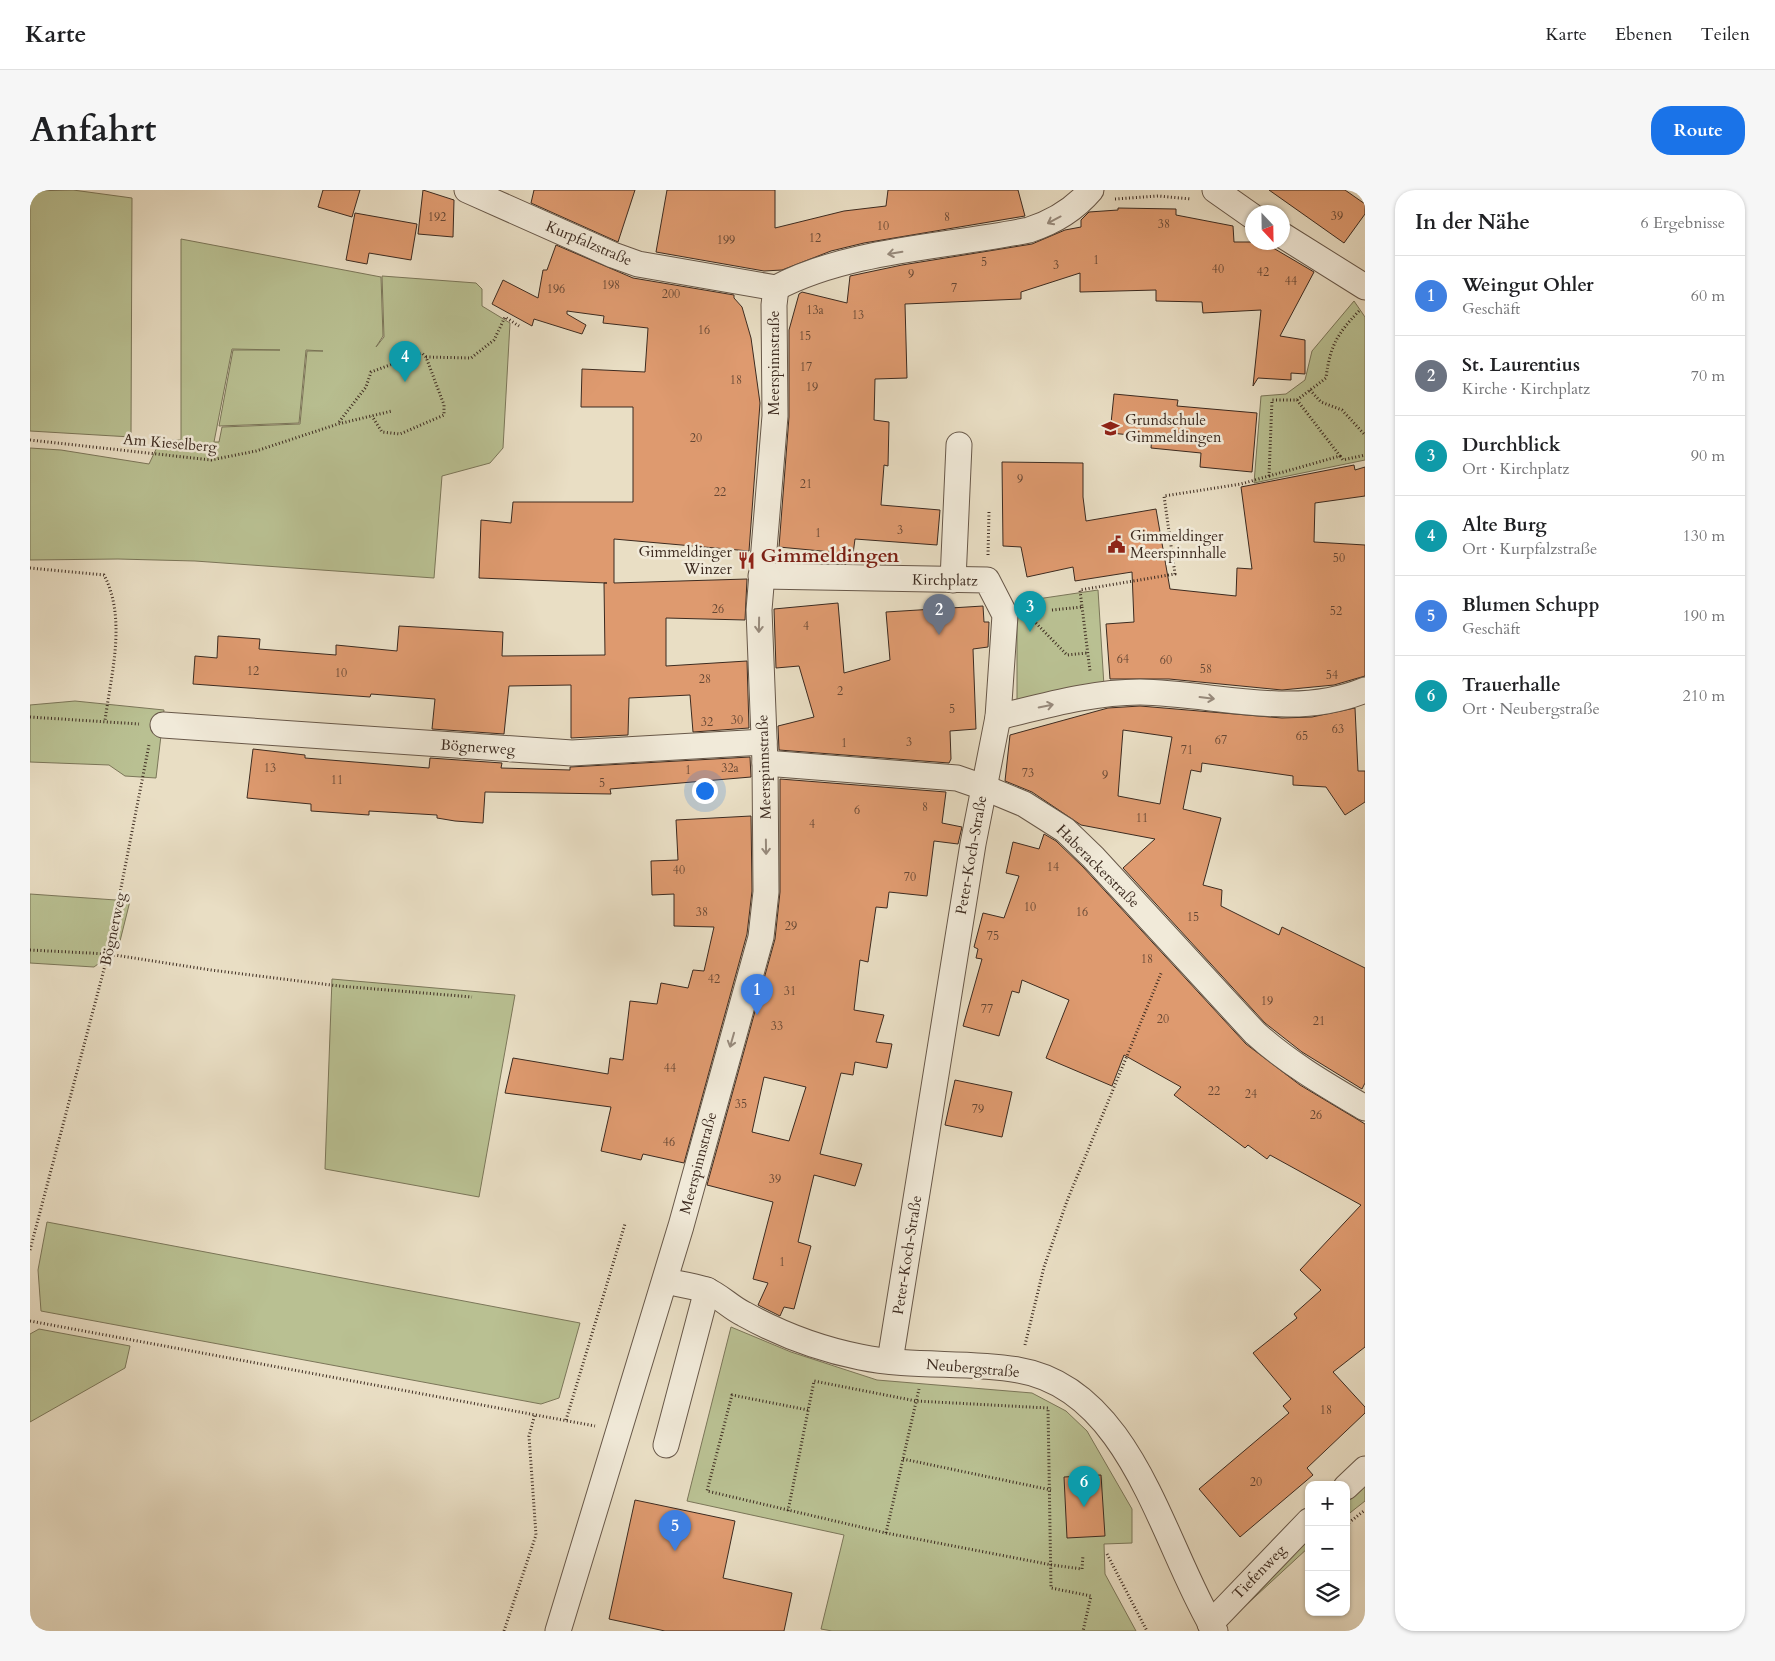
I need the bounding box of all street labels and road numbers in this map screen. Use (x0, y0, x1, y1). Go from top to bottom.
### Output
street label: Kurpfalzstraße (543, 216, 635, 270)
street label: Meerspinnstraße (764, 310, 784, 415)
street label: Am Kieselberg (122, 429, 218, 457)
street label: Kirchplatz (912, 569, 978, 591)
street label: Meerspinnstraße (752, 714, 776, 820)
street label: Bögnerweg (440, 734, 517, 760)
street label: Peter-Koch-Straße (951, 794, 991, 916)
street label: Haberackerstraße (1052, 820, 1144, 912)
street label: Bögnerweg (95, 890, 131, 968)
street label: Meerspinnstraße (675, 1110, 721, 1216)
street label: Peter-Koch-Straße (888, 1194, 926, 1316)
street label: Neubergstraße (925, 1354, 1021, 1382)
street label: Tiefenweg (1228, 1540, 1291, 1604)

